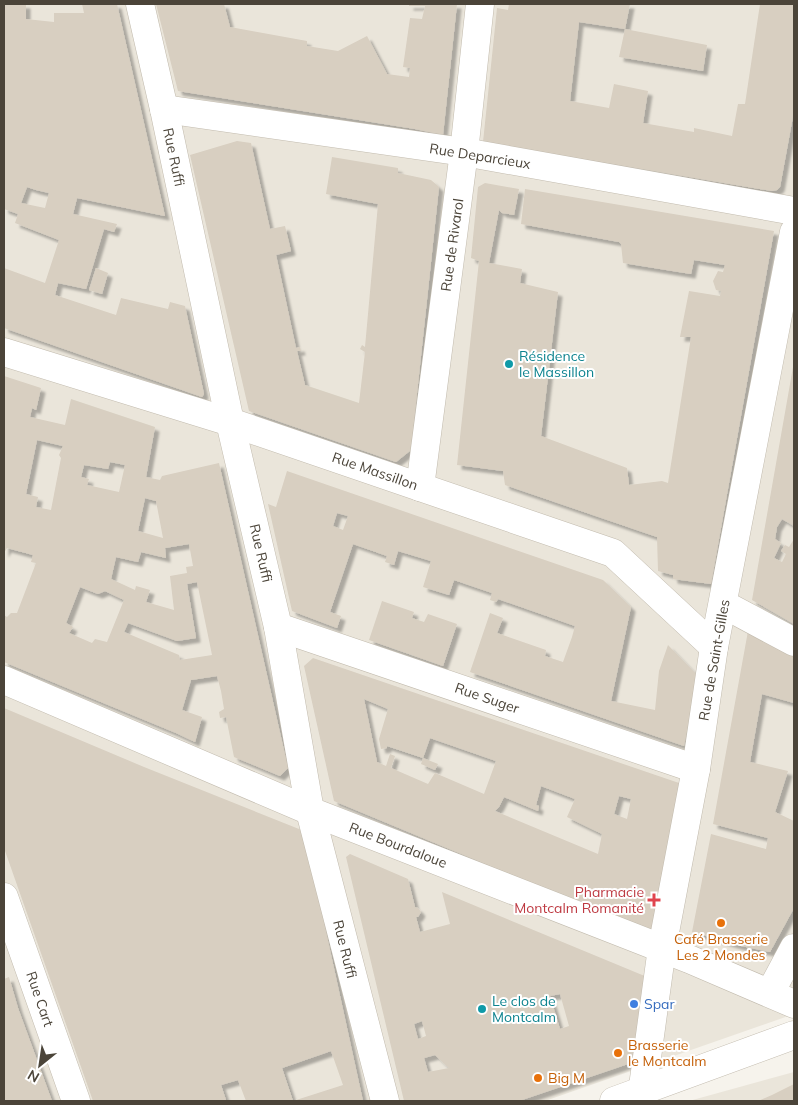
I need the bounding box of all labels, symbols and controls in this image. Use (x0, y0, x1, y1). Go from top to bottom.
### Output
street label: Rue Ruffi (159, 126, 189, 188)
street label: Rue Deparcieux (428, 139, 532, 173)
street label: Rue de Rivarol (437, 197, 467, 293)
place label: Résidence le Massillon (519, 347, 594, 381)
marker: Résidence le Massillon (503, 358, 515, 370)
street label: Rue Massillon (330, 448, 420, 494)
street label: Rue Ruffi (246, 522, 276, 584)
street label: Rue de Saint-Gilles (694, 598, 734, 722)
street label: Rue Suger (452, 679, 522, 718)
street label: Rue Bourdaloue (346, 818, 450, 872)
place label: Pharmacie Montcalm Romanité (514, 883, 644, 917)
marker: Pharmacie Montcalm Romanité (648, 894, 660, 906)
marker: Café Brasserie Les 2 Mondes (715, 917, 727, 929)
street label: Rue Ruffi (329, 918, 361, 980)
place label: Café Brasserie Les 2 Mondes (674, 930, 768, 964)
street label: Rue Cart (22, 969, 58, 1029)
place label: Le clos de Montcalm (492, 992, 556, 1026)
place label: Spar (644, 995, 676, 1013)
marker: Spar (628, 998, 640, 1010)
marker: Le clos de Montcalm (476, 1003, 488, 1015)
place label: Brasserie le Montcalm (628, 1036, 707, 1070)
north arrow (15, 1040, 65, 1090)
marker: Brasserie le Montcalm (612, 1047, 624, 1059)
text: N (24, 1066, 43, 1087)
place label: Big M (548, 1069, 585, 1087)
marker: Big M (532, 1072, 544, 1084)

